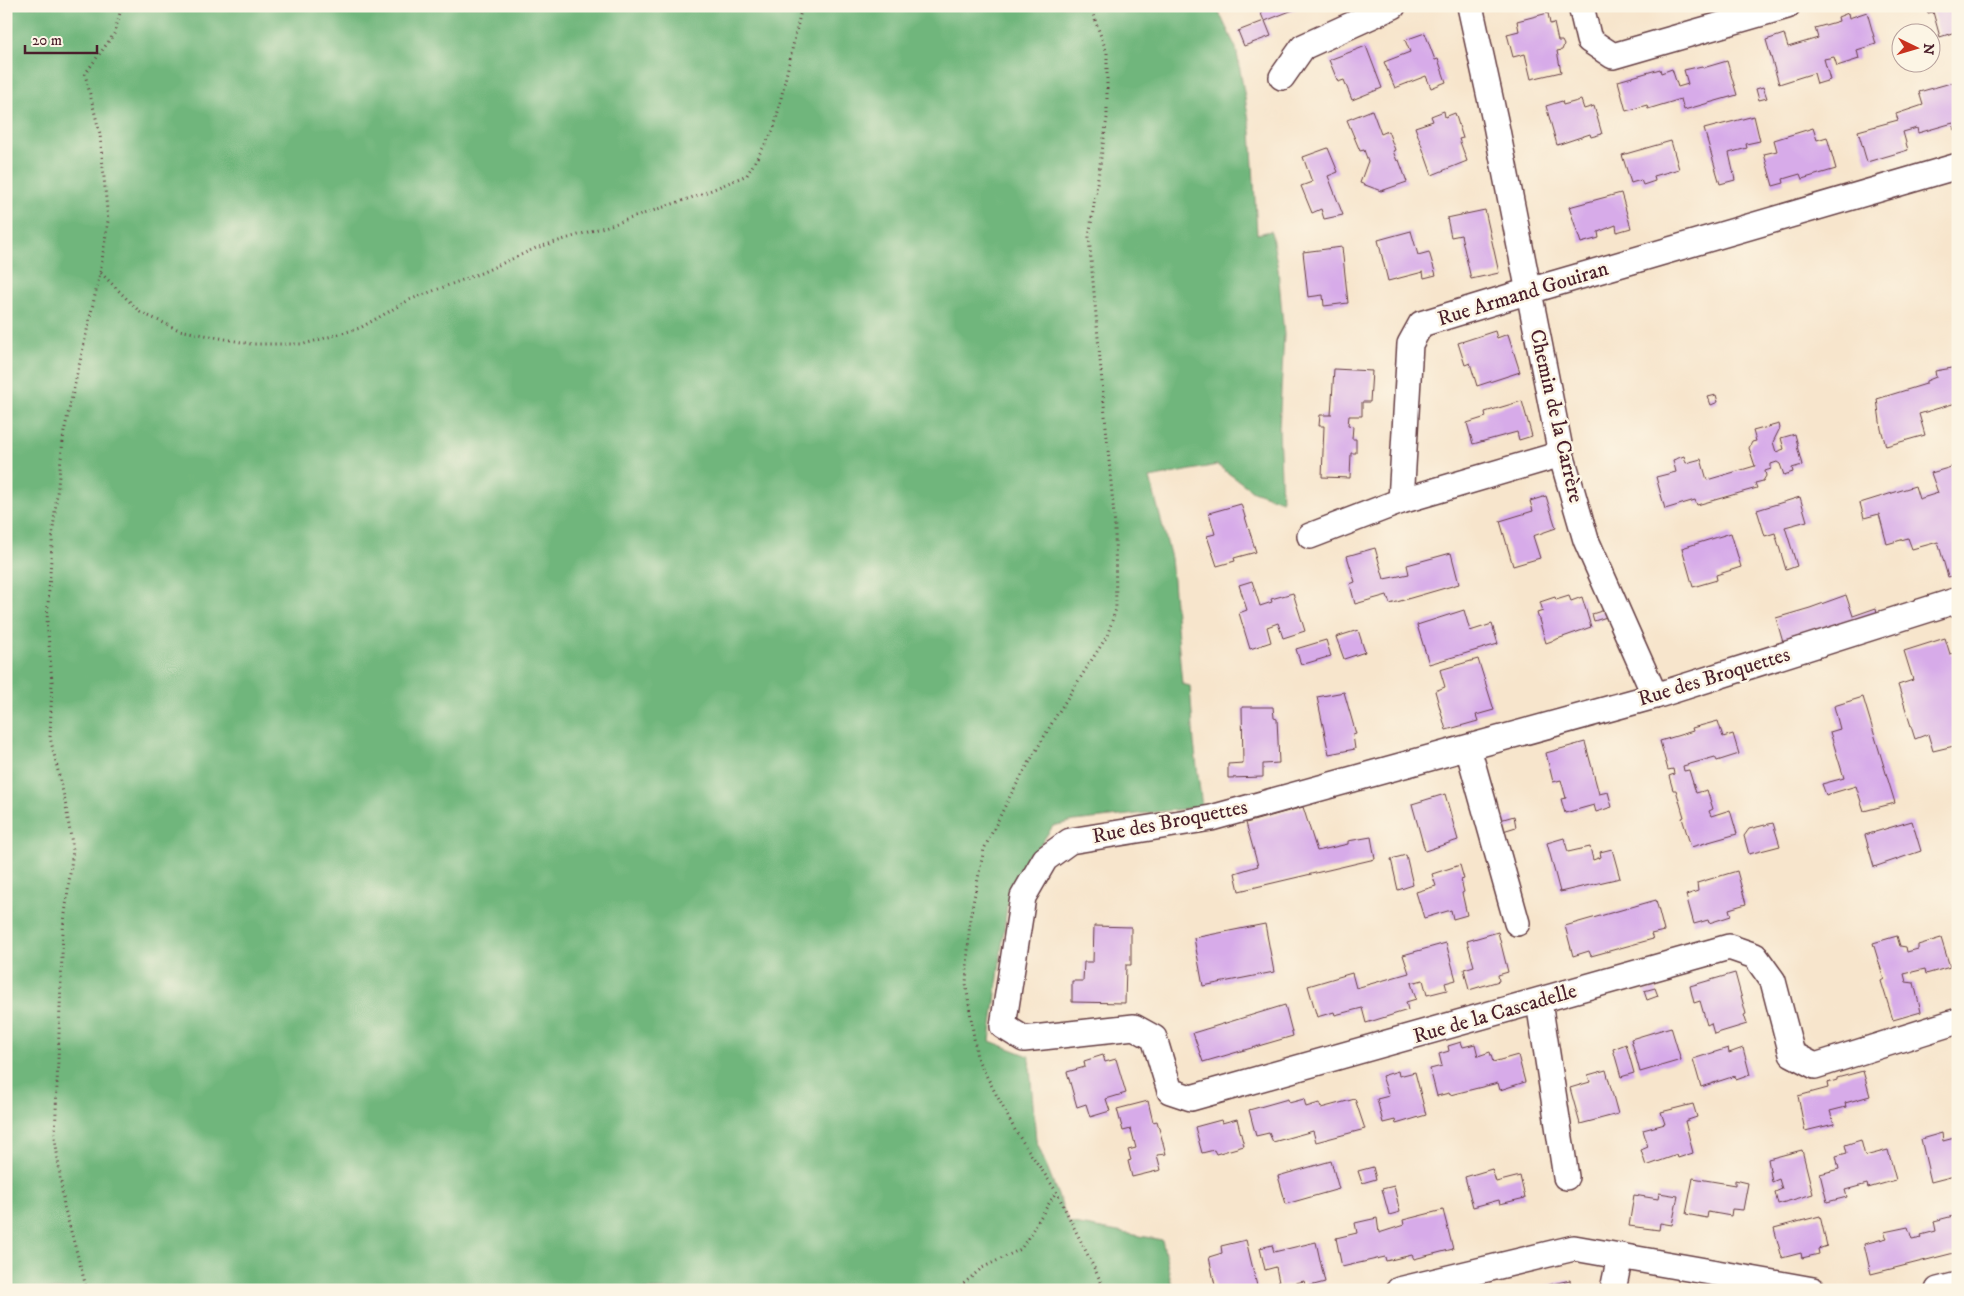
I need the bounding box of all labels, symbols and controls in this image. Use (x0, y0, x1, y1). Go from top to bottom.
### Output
scale bar (25, 22, 98, 54)
north arrow (1892, 22, 1942, 72)
text: 20 m (32, 31, 62, 50)
text: N (1918, 43, 1937, 56)
street label: Rue Armand Gouiran (1434, 256, 1612, 332)
street label: Chemin de la Carrère (1523, 327, 1589, 506)
street label: Rue des Broquettes (1635, 642, 1793, 712)
street label: Rue des Broquettes (1090, 794, 1250, 850)
street label: Rue de la Cascadelle (1410, 978, 1580, 1050)

